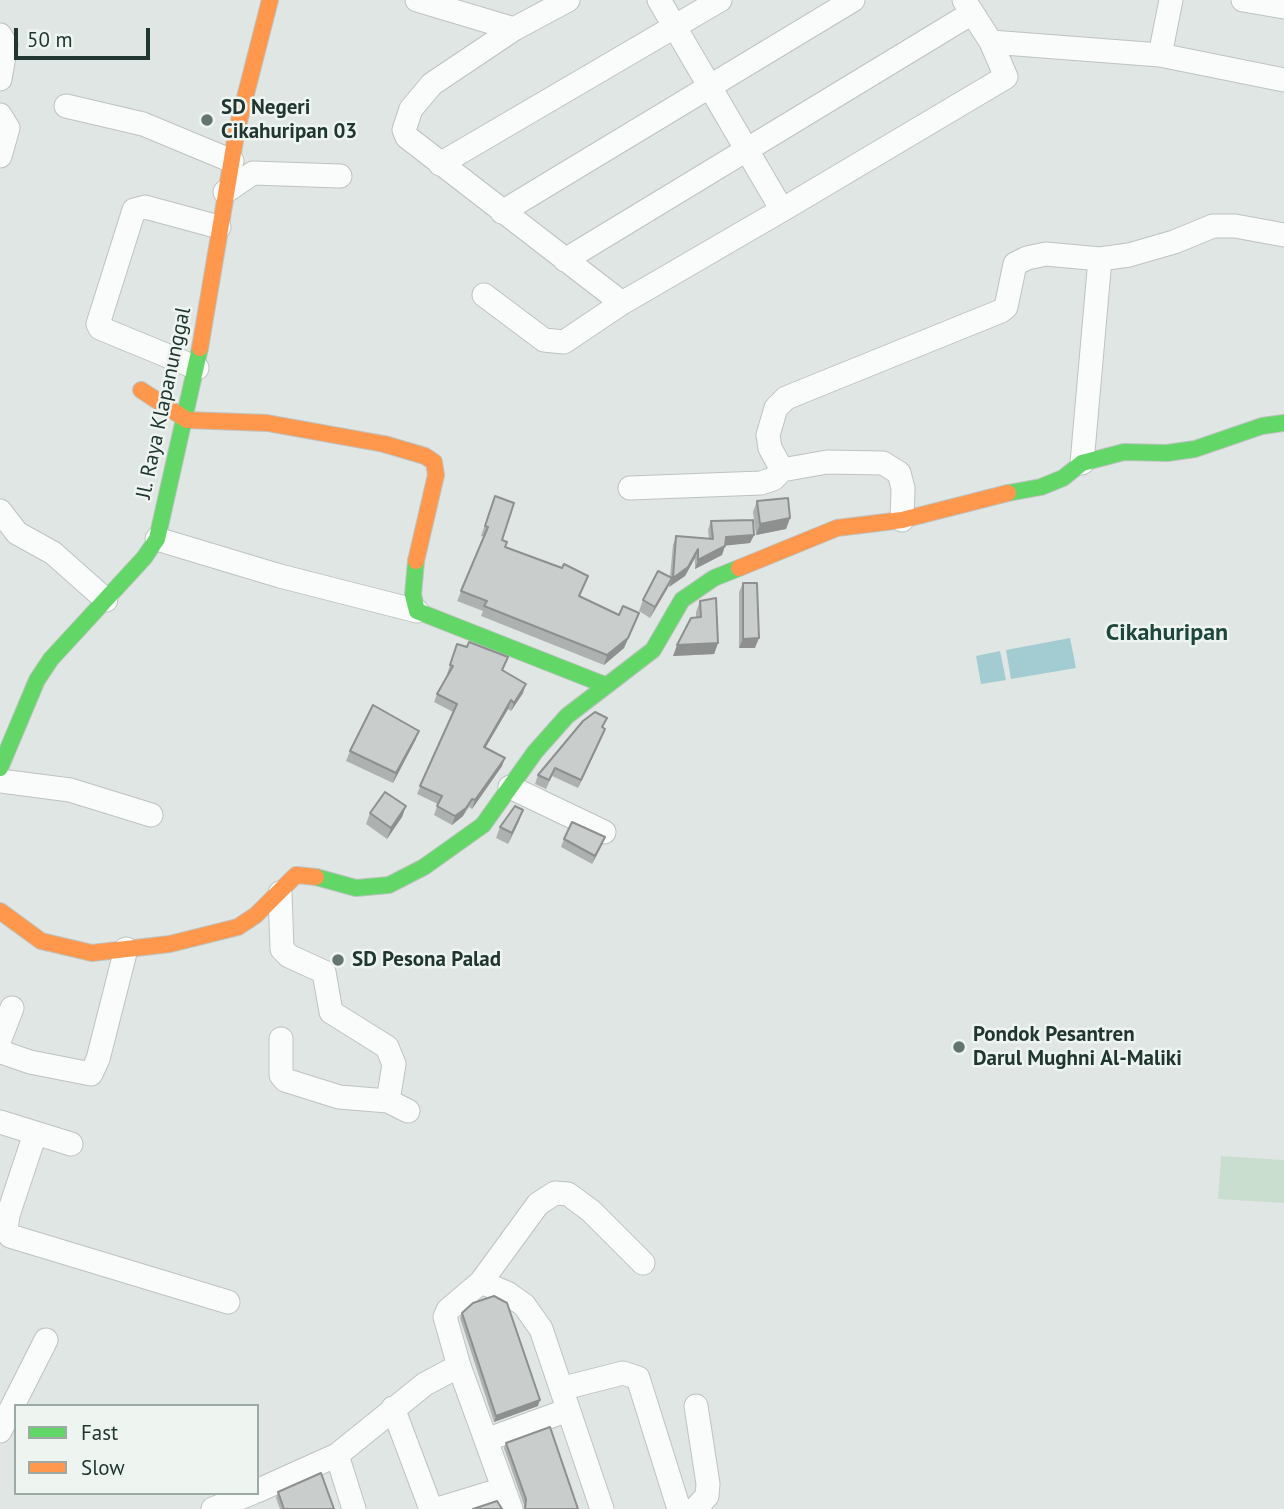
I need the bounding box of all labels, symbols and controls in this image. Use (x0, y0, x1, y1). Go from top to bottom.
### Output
scale bar (18, 14, 154, 58)
text: 50 m (27, 26, 73, 53)
place label: SD Negeri Cikahuripan 03 (221, 95, 357, 145)
marker: SD Negeri Cikahuripan 03 (199, 112, 215, 128)
street label: Jl. Raya Klapanunggal (131, 305, 197, 501)
district label: Cikahuripan (1106, 619, 1228, 647)
place label: SD Pesona Palad (352, 947, 501, 973)
marker: SD Pesona Palad (330, 952, 346, 968)
place label: Pondok Pesantren Darul Mughni Al-Maliki (973, 1022, 1182, 1072)
marker: Pondok Pesantren Darul Mughni Al-Maliki (951, 1039, 967, 1055)
legend (14, 1404, 259, 1495)
text: Fast (81, 1419, 118, 1446)
text: Slow (81, 1454, 125, 1481)

